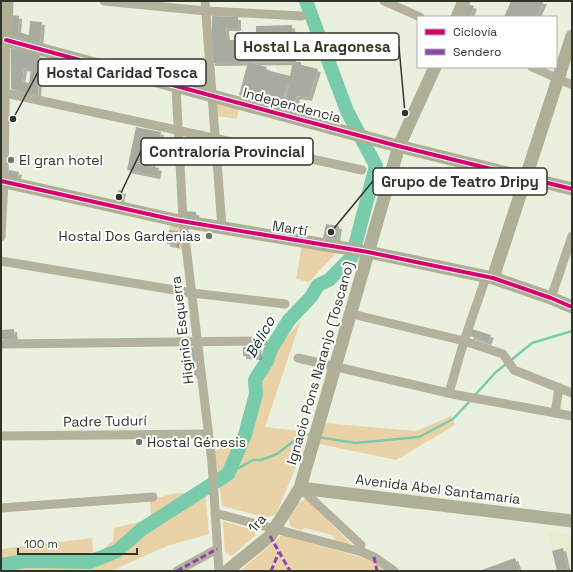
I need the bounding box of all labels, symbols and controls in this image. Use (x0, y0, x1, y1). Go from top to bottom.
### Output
legend (417, 16, 557, 68)
text: Ciclovía (453, 24, 497, 40)
callout: Hostal La Aragonesa (235, 33, 399, 60)
text: Hostal La Aragonesa (243, 37, 391, 56)
text: Sendero (453, 44, 501, 60)
callout: Hostal Caridad Tosca (38, 59, 206, 86)
text: Hostal Caridad Tosca (46, 63, 198, 82)
street label: Independencia (241, 83, 343, 127)
callout: Contraloría Provincial (141, 138, 313, 165)
text: Contraloría Provincial (149, 142, 305, 161)
place label: El gran hotel (19, 151, 103, 169)
marker: El gran hotel (6, 155, 16, 165)
callout: Grupo de Teatro Dripy (373, 168, 547, 195)
text: Grupo de Teatro Dripy (381, 172, 539, 191)
street label: Martí (271, 216, 309, 240)
place label: Hostal Dos Gardenias (59, 227, 201, 245)
marker: Hostal Dos Gardenias (204, 231, 214, 241)
street label: Ignacio Pons Naranjo (Toscano) (282, 259, 358, 467)
street label: Higinio Esquerra (166, 275, 198, 385)
water label: Bélico (241, 312, 279, 361)
street label: Padre Tudurí (63, 411, 148, 431)
place label: Hostal Génesis (147, 433, 246, 451)
marker: Hostal Génesis (134, 437, 144, 447)
street label: Avenida Abel Santamaría (354, 470, 522, 508)
street label: 1ra (244, 510, 270, 536)
scale bar (18, 530, 137, 556)
text: 100 m (24, 536, 58, 552)

